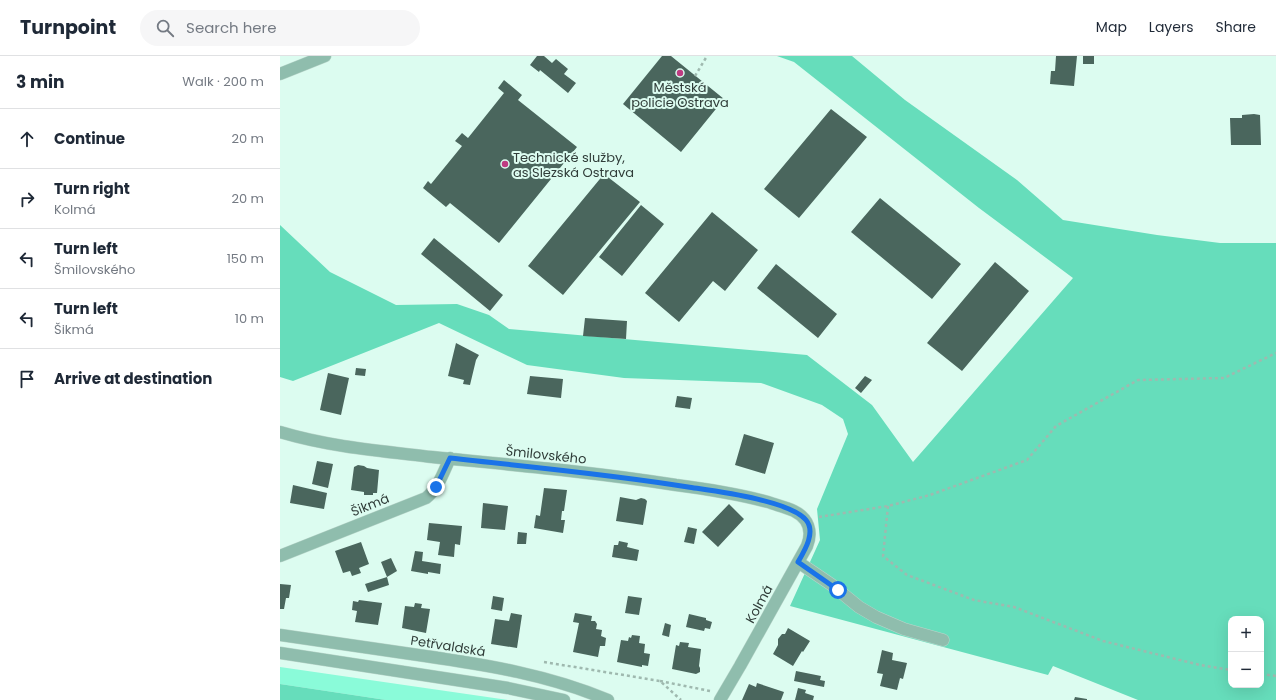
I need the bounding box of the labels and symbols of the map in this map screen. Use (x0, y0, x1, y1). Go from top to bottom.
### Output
marker: Městská policie Ostrava (675, 68, 685, 78)
place label: Městská policie Ostrava (631, 78, 729, 112)
place label: Technické služby, as Slezská Ostrava (513, 148, 634, 182)
marker: Technické služby, as Slezská Ostrava (500, 159, 510, 169)
street label: Šmilovského (505, 441, 587, 469)
route end (427, 478, 445, 496)
street label: Šikmá (348, 489, 392, 521)
street label: Kolmá (741, 581, 777, 627)
route start (829, 581, 847, 599)
street label: Petřvaldská (409, 631, 487, 661)

